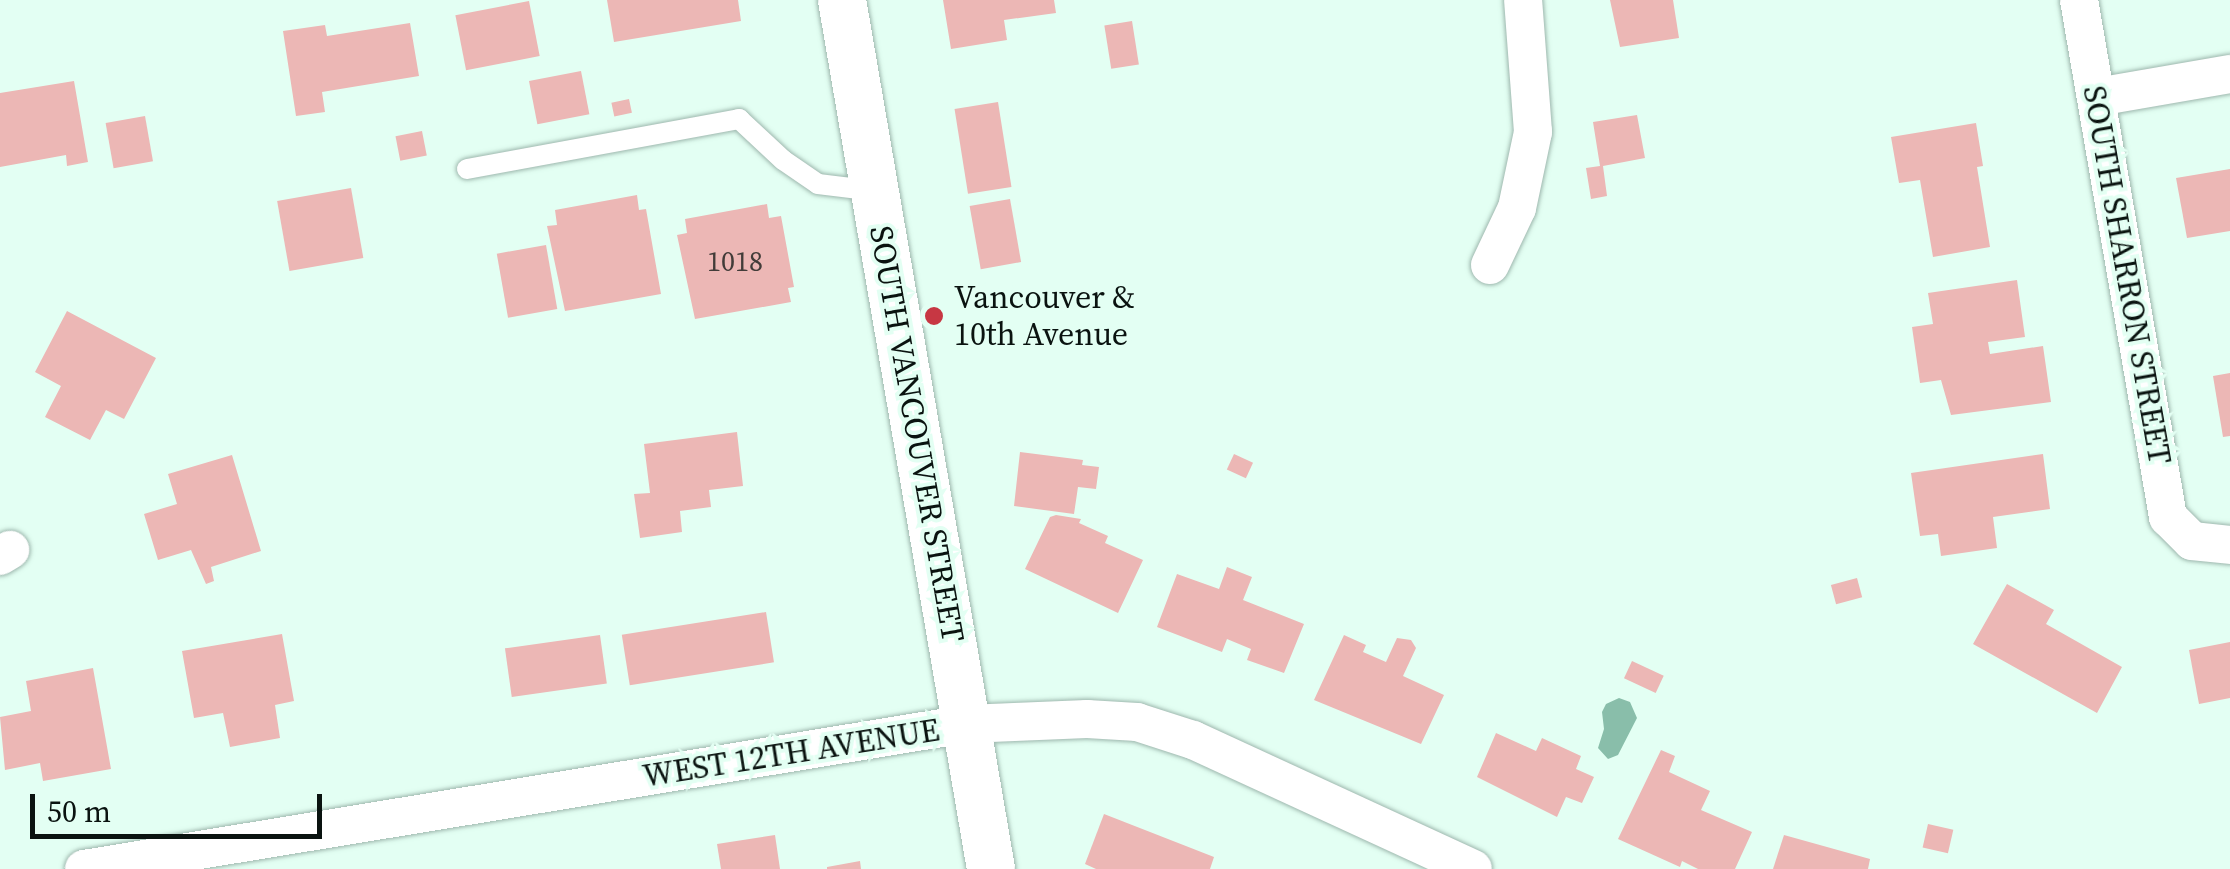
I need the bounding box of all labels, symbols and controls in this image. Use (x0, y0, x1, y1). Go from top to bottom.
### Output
street label: SOUTH SHARRON STREET (2075, 83, 2179, 467)
street label: SOUTH VANCOUVER STREET (861, 222, 973, 646)
house number: 1018 (707, 244, 763, 278)
place label: Vancouver & 10th Avenue (954, 279, 1135, 354)
marker: Vancouver & 10th Avenue (923, 305, 945, 327)
street label: WEST 12TH AVENUE (640, 711, 942, 795)
scale bar (35, 774, 328, 836)
text: 50 m (47, 791, 111, 832)

